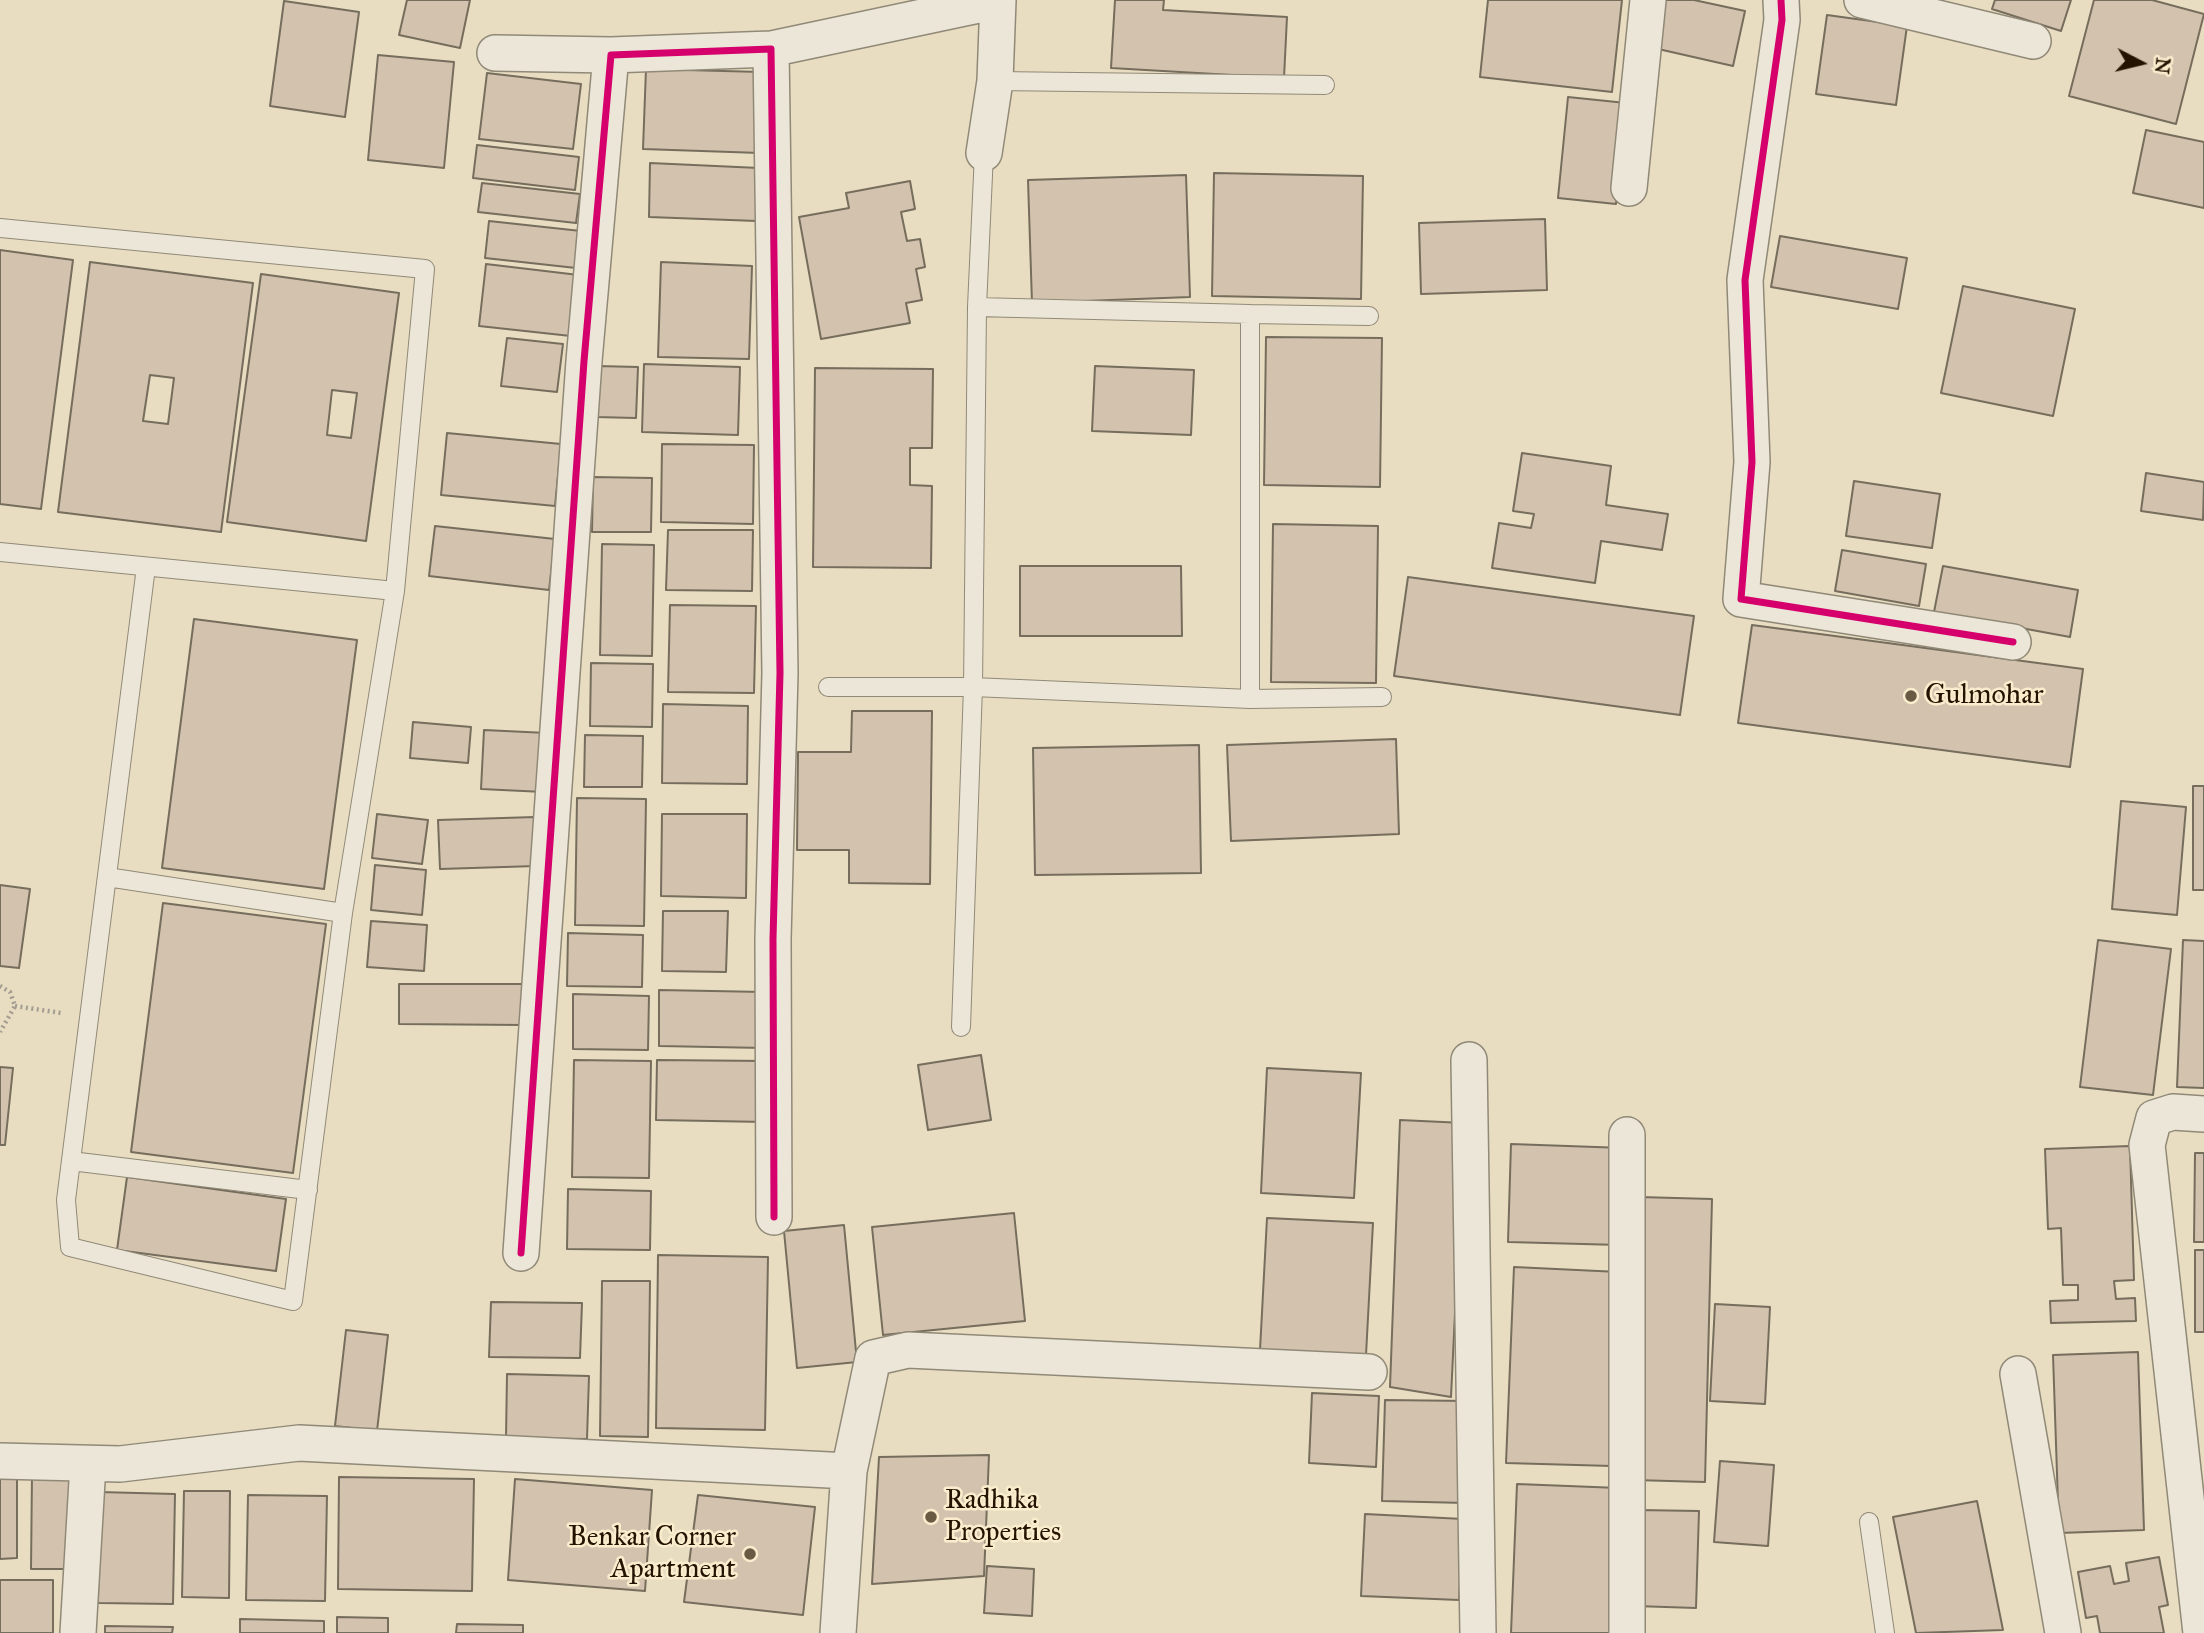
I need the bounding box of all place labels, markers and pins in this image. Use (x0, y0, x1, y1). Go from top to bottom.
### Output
place label: Gulmohar (1925, 679, 2043, 713)
marker: Gulmohar (1903, 688, 1919, 704)
place label: Radhika Properties (945, 1484, 1061, 1550)
marker: Radhika Properties (923, 1509, 939, 1525)
place label: Benkar Corner Apartment (568, 1521, 736, 1587)
marker: Benkar Corner Apartment (742, 1546, 758, 1562)

